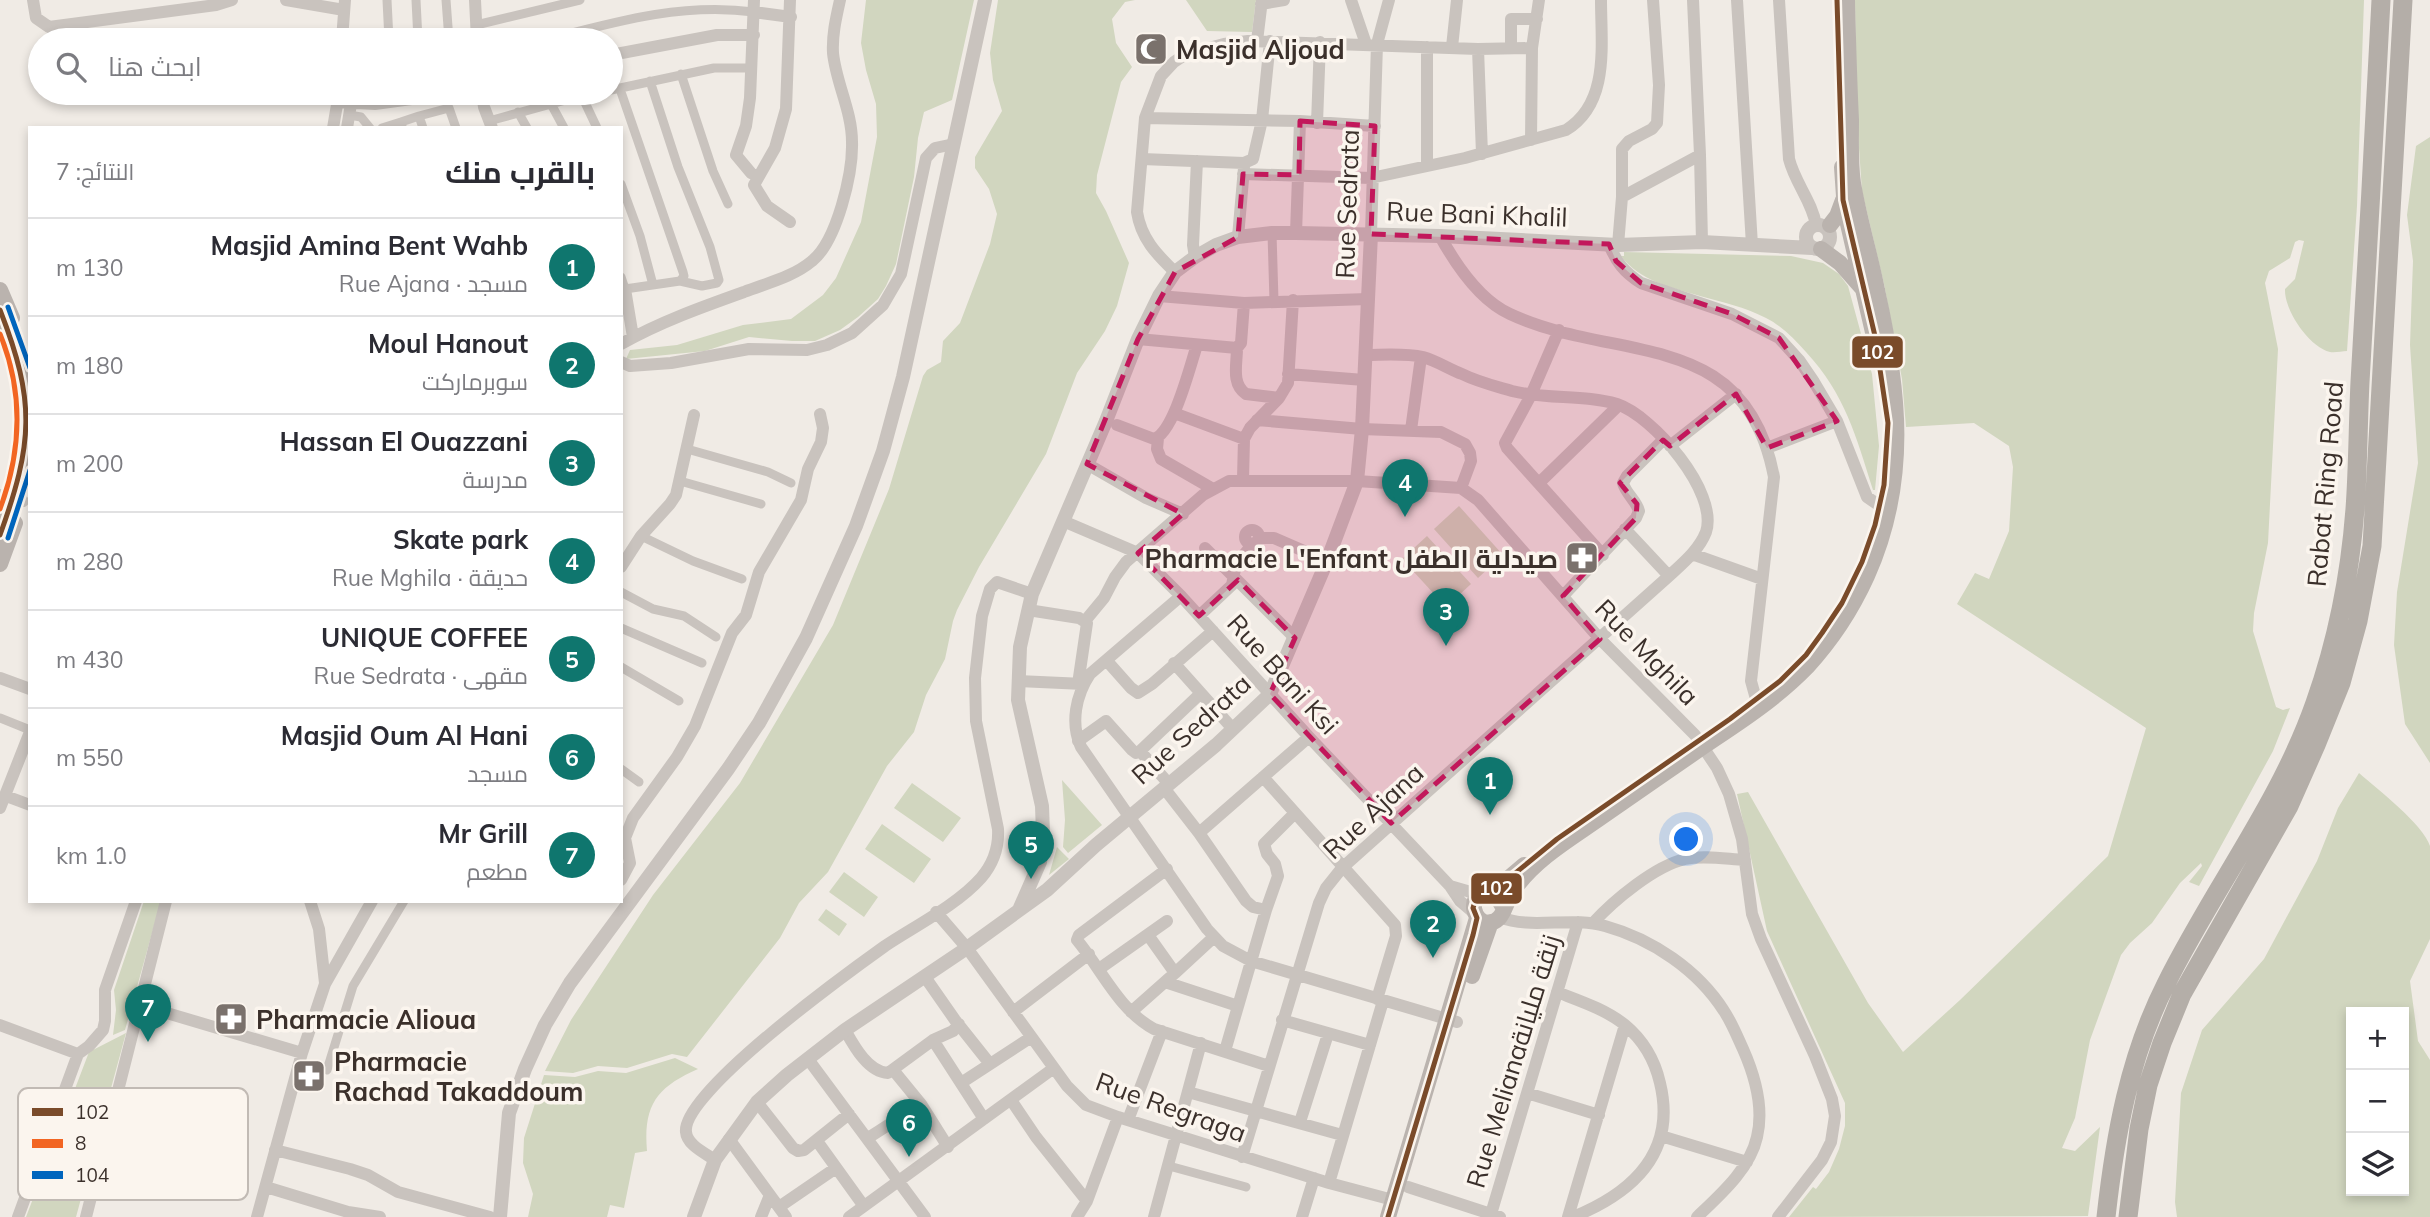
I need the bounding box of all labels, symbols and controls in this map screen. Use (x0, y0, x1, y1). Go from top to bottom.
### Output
search box (28, 28, 623, 105)
mosque icon: Masjid Aljoud (1132, 30, 1170, 68)
place label: Masjid Aljoud (1176, 33, 1345, 66)
icon: search (52, 48, 90, 86)
text: ابحث هنا (108, 50, 202, 83)
street label: Rue Sedrata (1328, 129, 1366, 279)
text: بالقرب منك (445, 153, 595, 191)
text: النتائج: 7 (56, 157, 134, 186)
street label: Rue Bani Khalil (1386, 194, 1568, 234)
text: Masjid Amina Bent Wahb (210, 229, 528, 262)
text: 130 m (56, 253, 124, 282)
text: 1 (565, 253, 579, 282)
text: مسجد · Rue Ajana (339, 269, 528, 298)
text: Moul Hanout (368, 327, 528, 360)
line badge: 102 (1851, 335, 1904, 369)
text: 102 (1860, 340, 1894, 364)
text: 180 m (56, 351, 124, 380)
text: 2 (565, 351, 579, 380)
text: سوبرماركت (422, 367, 528, 396)
street label: Rabat Ring Road (2300, 380, 2350, 588)
text: Hassan El Ouazzani (280, 425, 528, 458)
text: 200 m (56, 449, 124, 478)
text: 3 (565, 449, 579, 478)
pin: 4 (1382, 459, 1428, 517)
text: مدرسة (463, 465, 528, 494)
text: Skate park (393, 523, 528, 556)
pharmacy icon: Pharmacie L'Enfant صيدلية الطفل (1563, 539, 1601, 577)
place label: Pharmacie L'Enfant صيدلية الطفل (1145, 542, 1558, 575)
text: 280 m (56, 547, 124, 576)
text: 4 (565, 547, 579, 576)
text: حديقة · Rue Mghila (332, 563, 528, 592)
pin: 3 (1423, 588, 1469, 646)
street label: Rue Mghila (1588, 592, 1706, 712)
street label: Rue Bani Ksi (1220, 607, 1346, 741)
text: UNIQUE COFFEE (321, 621, 528, 654)
text: 430 m (56, 645, 124, 674)
text: 5 (565, 645, 579, 674)
text: مقهى · Rue Sedrata (313, 661, 528, 690)
street label: Rue Sedrata (1124, 667, 1258, 791)
text: Masjid Oum Al Hani (281, 719, 528, 752)
text: 550 m (56, 743, 124, 772)
text: 6 (565, 743, 579, 772)
street label: Rue Ajana (1316, 756, 1430, 866)
pin: 1 (1467, 757, 1513, 815)
text: مسجد (467, 759, 528, 788)
text: Mr Grill (438, 817, 528, 850)
pin: 5 (1008, 821, 1054, 879)
your location (1669, 822, 1703, 856)
text: 1.0 km (56, 841, 127, 870)
text: 7 (565, 841, 579, 870)
text: مطعم (466, 857, 528, 886)
line badge: 102 (1470, 872, 1523, 905)
text: 102 (1479, 876, 1513, 900)
pin: 2 (1410, 900, 1456, 958)
street label: Rue Melianaزنقة مليانة (1459, 930, 1567, 1192)
pin: 7 (125, 984, 171, 1042)
pharmacy icon: Pharmacie Alioua (212, 1000, 250, 1038)
place label: Pharmacie Alioua (256, 1003, 476, 1036)
map controls (2346, 1007, 2409, 1196)
button: + (2346, 1007, 2409, 1070)
place label: Pharmacie Rachad Takaddoum (334, 1045, 583, 1108)
pharmacy icon: Pharmacie Rachad Takaddoum (290, 1057, 328, 1095)
street label: Rue Regraga (1091, 1065, 1251, 1149)
button: − (2346, 1070, 2409, 1133)
legend (18, 1088, 248, 1200)
pin: 6 (886, 1099, 932, 1157)
text: 102 (75, 1100, 109, 1124)
text: 8 (75, 1131, 86, 1155)
button: layers (2346, 1133, 2409, 1196)
text: 104 (75, 1163, 109, 1187)

